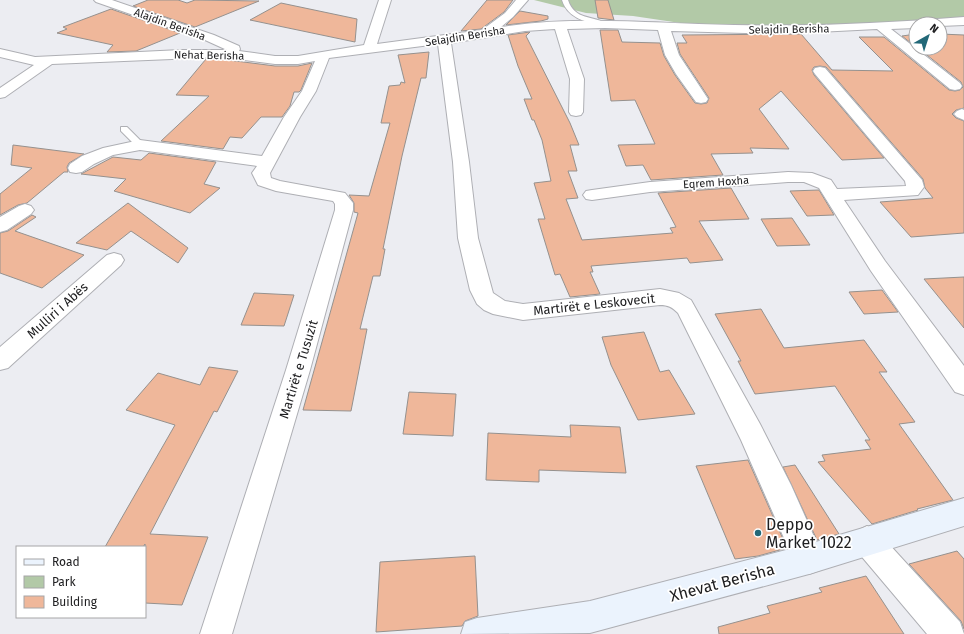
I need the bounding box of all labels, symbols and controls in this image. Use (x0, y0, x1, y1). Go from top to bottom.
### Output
street label: Alajdin Berisha (132, 6, 207, 43)
north arrow (908, 16, 948, 56)
text: N (927, 21, 941, 36)
street label: Selajdin Berisha (749, 22, 829, 37)
street label: Selajdin Berisha (424, 24, 506, 49)
street label: Nehat Berisha (174, 48, 244, 63)
street label: Eqrem Hoxha (683, 174, 749, 191)
street label: Mulliri i Abës (24, 279, 91, 342)
street label: Martirët e Leskovecit (532, 291, 656, 318)
street label: Martirët e Tusuzit (276, 318, 321, 420)
place label: Deppo Market 1022 (766, 515, 852, 552)
marker: Deppo Market 1022 (753, 528, 763, 538)
legend (16, 546, 146, 618)
text: Road (52, 555, 80, 569)
street label: Xhevat Berisha (668, 559, 777, 606)
text: Park (52, 575, 76, 589)
text: Building (52, 595, 98, 609)

